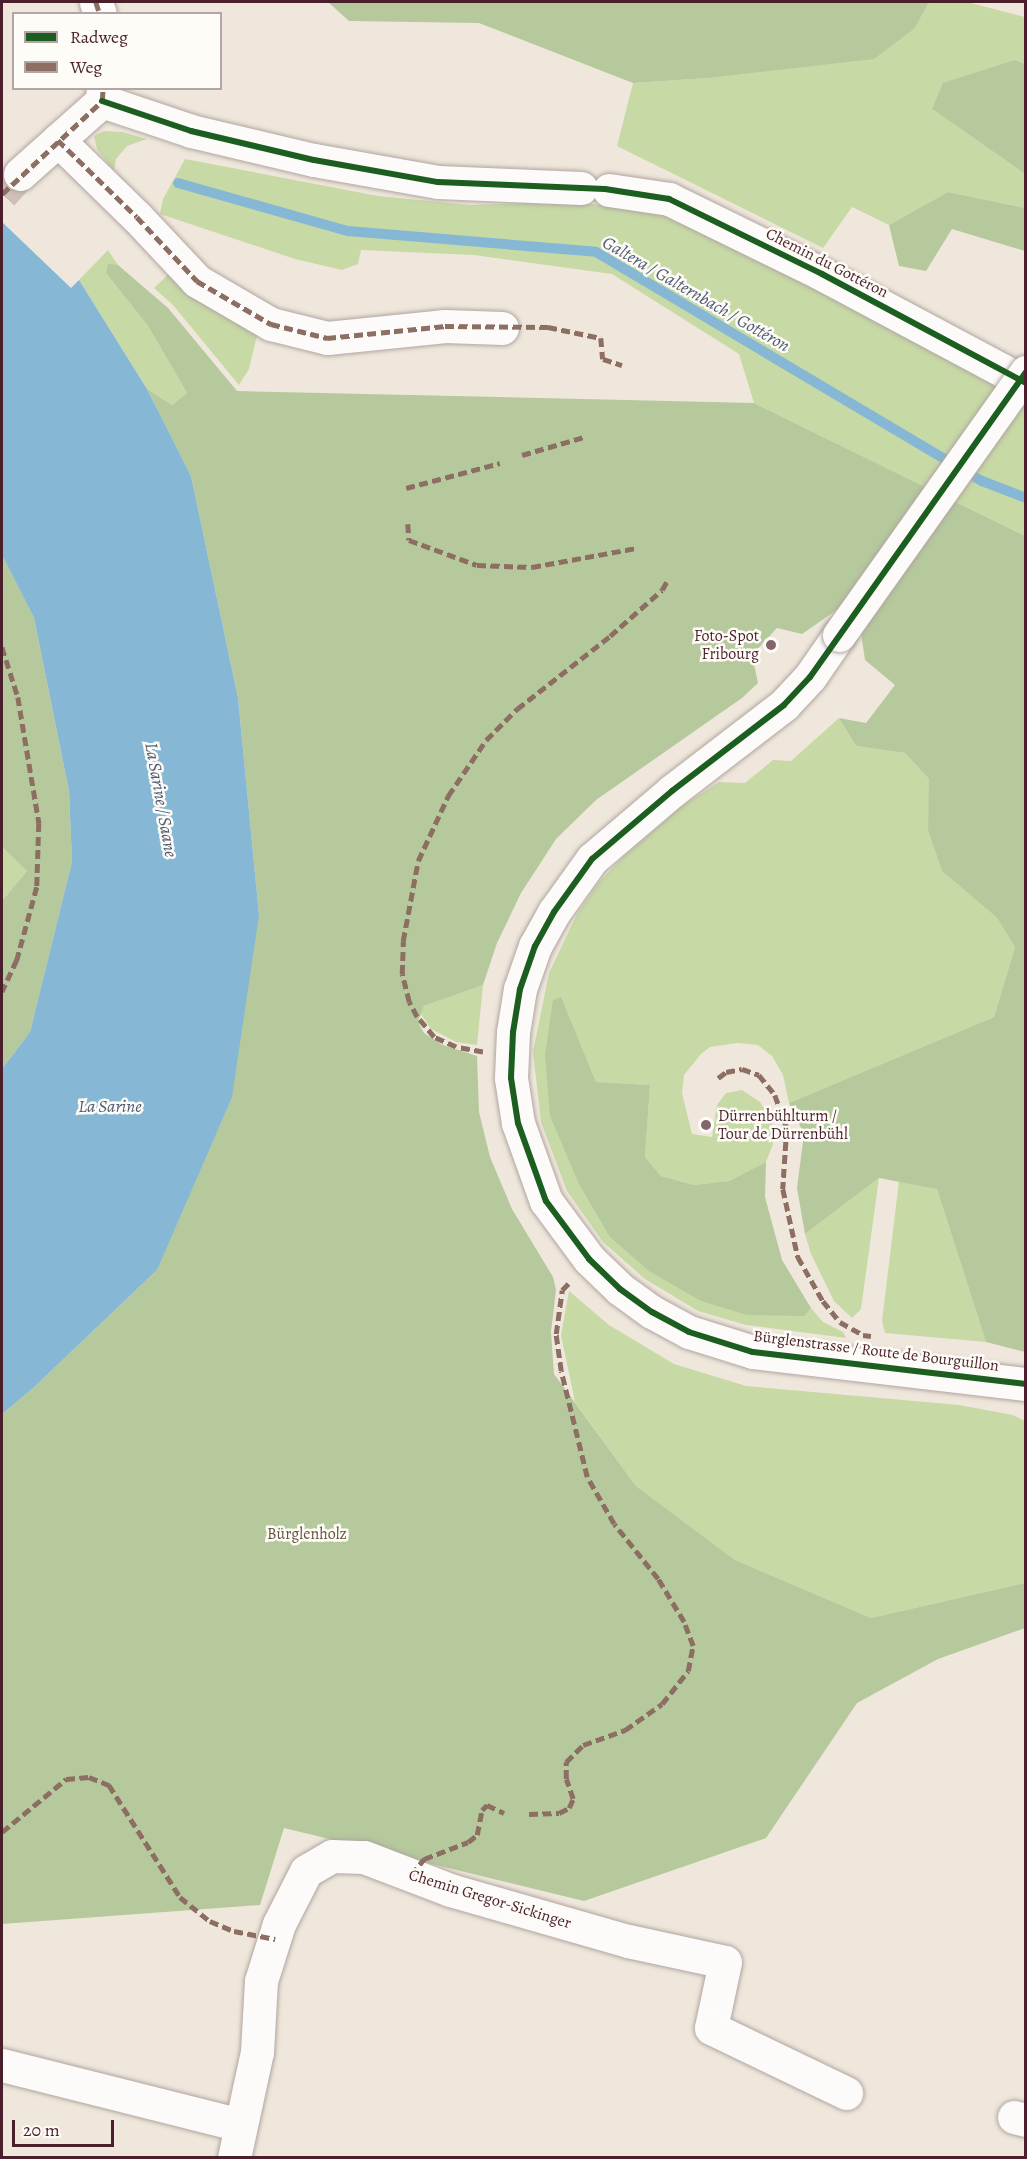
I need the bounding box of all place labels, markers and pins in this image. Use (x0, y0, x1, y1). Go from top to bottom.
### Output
place label: Foto-Spot Fribourg (694, 626, 759, 664)
marker: Foto-Spot Fribourg (764, 638, 778, 652)
place label: Dürrenbühlturm / Tour de Dürrenbühl (718, 1106, 848, 1144)
marker: Dürrenbühlturm / Tour de Dürrenbühl (699, 1118, 713, 1132)

